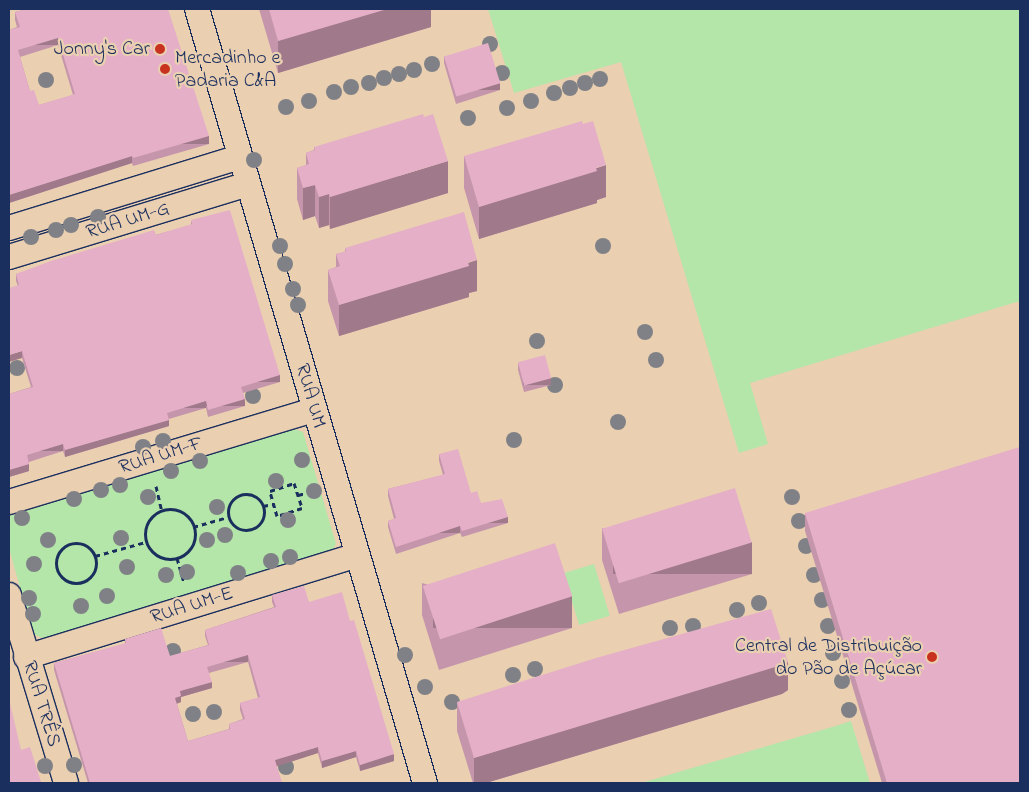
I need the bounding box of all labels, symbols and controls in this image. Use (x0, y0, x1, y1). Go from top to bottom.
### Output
place label: Jonny's Car (54, 37, 150, 61)
marker: Jonny's Car (154, 43, 166, 55)
place label: Mercadinho e Padaria C&A (175, 46, 281, 93)
marker: Mercadinho e Padaria C&A (159, 63, 171, 75)
street label: RUA UM-G (83, 197, 173, 245)
street label: RUA UM (289, 361, 331, 431)
street label: RUA UM-F (116, 432, 206, 480)
street label: RUA UM-E (148, 582, 236, 630)
place label: Central de Distribuição do Pão de Açúcar (735, 634, 922, 681)
marker: Central de Distribuição do Pão de Açúcar (926, 651, 938, 663)
street label: RUA TRÊS (17, 658, 65, 750)

